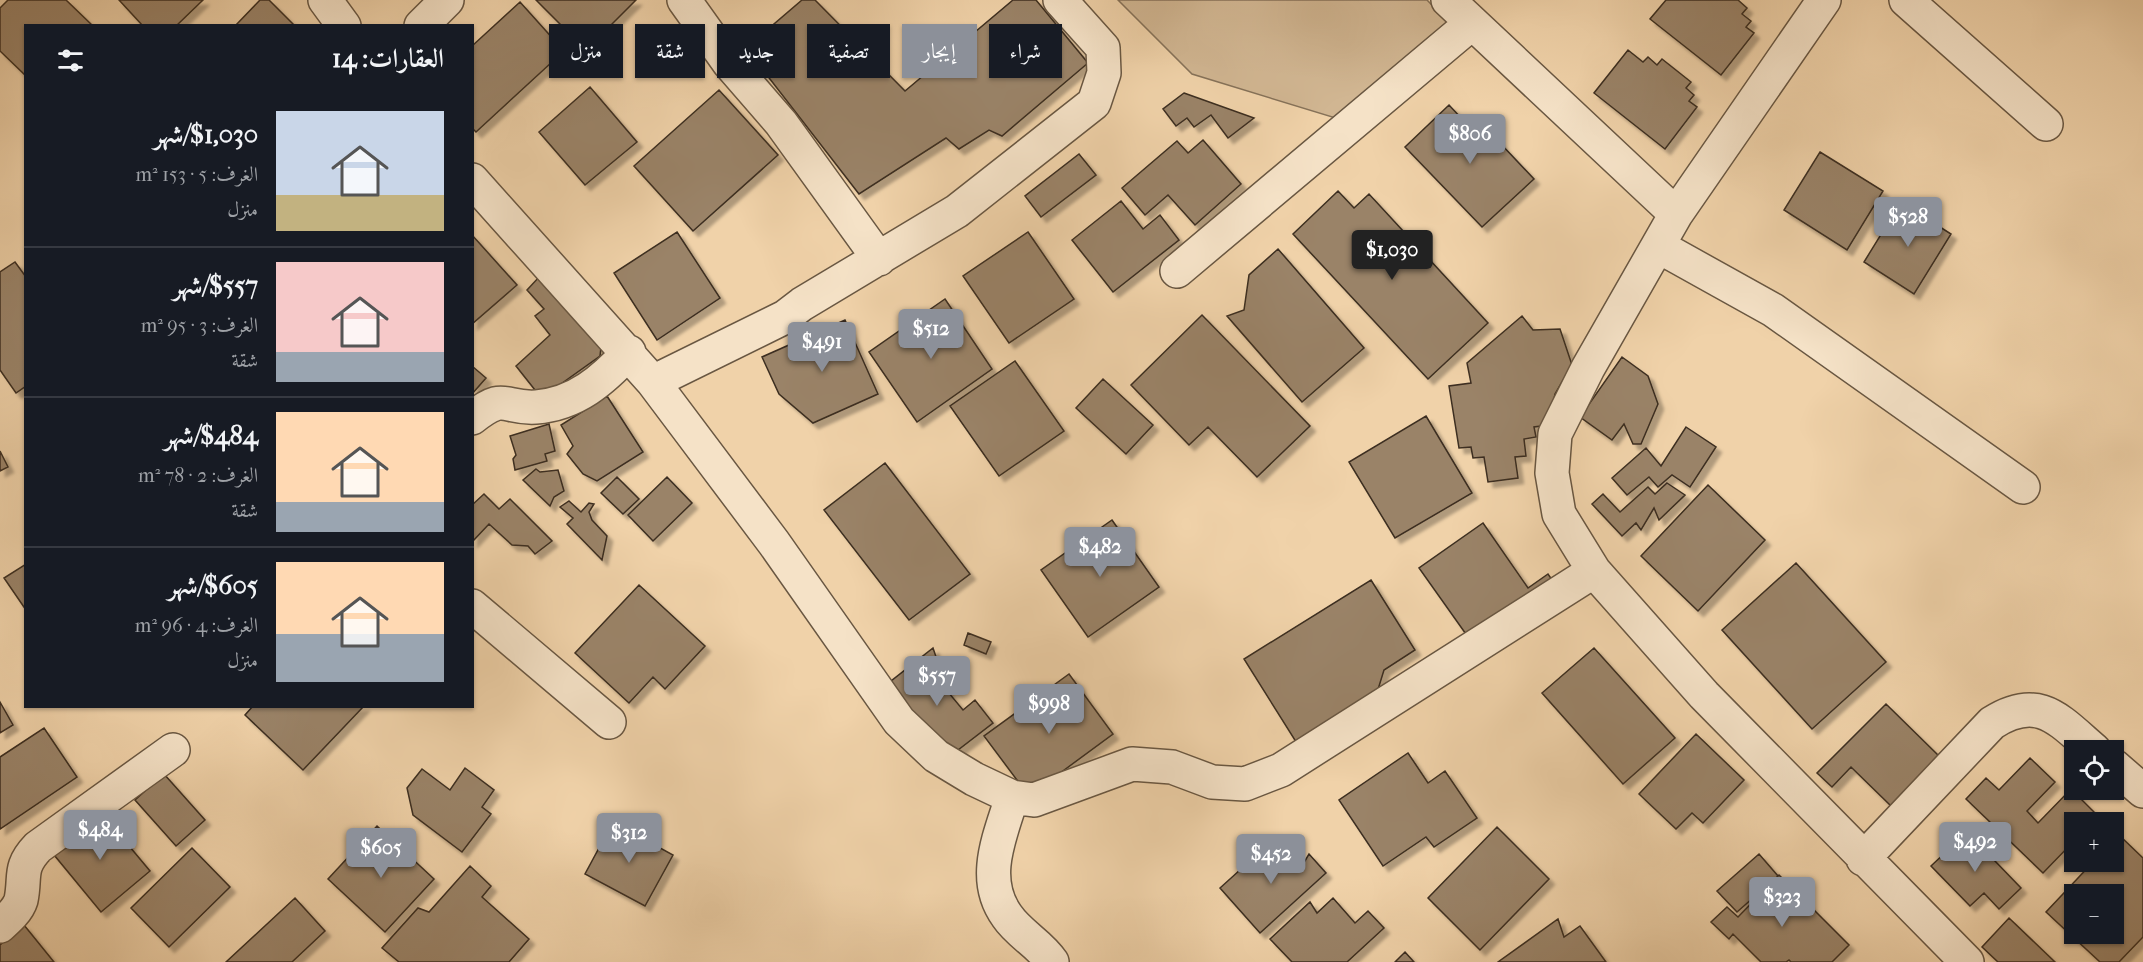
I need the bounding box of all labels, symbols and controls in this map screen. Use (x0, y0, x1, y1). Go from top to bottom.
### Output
chip: منزل (549, 24, 623, 78)
chip: شقة (635, 24, 705, 78)
chip: جديد (717, 24, 795, 78)
chip: تصفية (807, 24, 890, 78)
chip: إيجار (902, 24, 977, 78)
chip: شراء (989, 24, 1062, 78)
text: العقارات: 14 (332, 43, 444, 74)
icon: filters (54, 44, 87, 77)
pin: $806 (1434, 114, 1506, 165)
text: $1,030/شهر (154, 119, 258, 150)
text: $806 (1449, 122, 1491, 145)
icon: home (324, 135, 396, 207)
text: الغرف: 5 · 153 m² (135, 163, 258, 186)
pin: $528 (1872, 197, 1944, 248)
text: منزل (227, 198, 258, 221)
text: $528 (1888, 205, 1928, 228)
pin: $1,030 (1343, 230, 1441, 281)
text: $1,030 (1366, 238, 1418, 261)
text: $557/شهر (173, 270, 258, 301)
icon: home (324, 286, 396, 358)
pin: $512 (895, 309, 967, 360)
text: الغرف: 3 · 95 m² (141, 314, 258, 337)
text: $512 (912, 317, 950, 340)
pin: $491 (786, 322, 858, 373)
text: $491 (802, 330, 842, 353)
text: شقة (232, 349, 258, 372)
text: $484/شهر (164, 420, 258, 451)
icon: home (324, 436, 396, 508)
text: الغرف: 2 · 78 m² (138, 464, 258, 487)
text: شقة (232, 499, 258, 522)
pin: $482 (1064, 527, 1136, 578)
text: $482 (1078, 535, 1122, 558)
text: $605/شهر (168, 570, 258, 601)
icon: home (324, 586, 396, 658)
text: الغرف: 4 · 96 m² (135, 614, 258, 637)
text: منزل (227, 649, 258, 672)
pin: $557 (901, 656, 973, 707)
text: $557 (918, 664, 956, 687)
pin: $998 (1013, 684, 1085, 735)
text: $998 (1028, 692, 1070, 715)
map controls (2064, 740, 2124, 944)
button: locate (2064, 740, 2124, 800)
pin: $484 (64, 810, 136, 861)
button: + (2064, 812, 2124, 872)
pin: $312 (593, 813, 665, 864)
text: $484 (78, 818, 122, 841)
text: $312 (611, 821, 647, 844)
pin: $492 (1939, 822, 2011, 873)
pin: $605 (345, 828, 417, 879)
text: $492 (1953, 830, 1997, 853)
pin: $452 (1235, 834, 1307, 885)
text: $605 (360, 836, 402, 859)
text: $452 (1250, 842, 1292, 865)
pin: $323 (1746, 877, 1818, 928)
button: − (2064, 884, 2124, 944)
text: $323 (1763, 885, 1801, 908)

